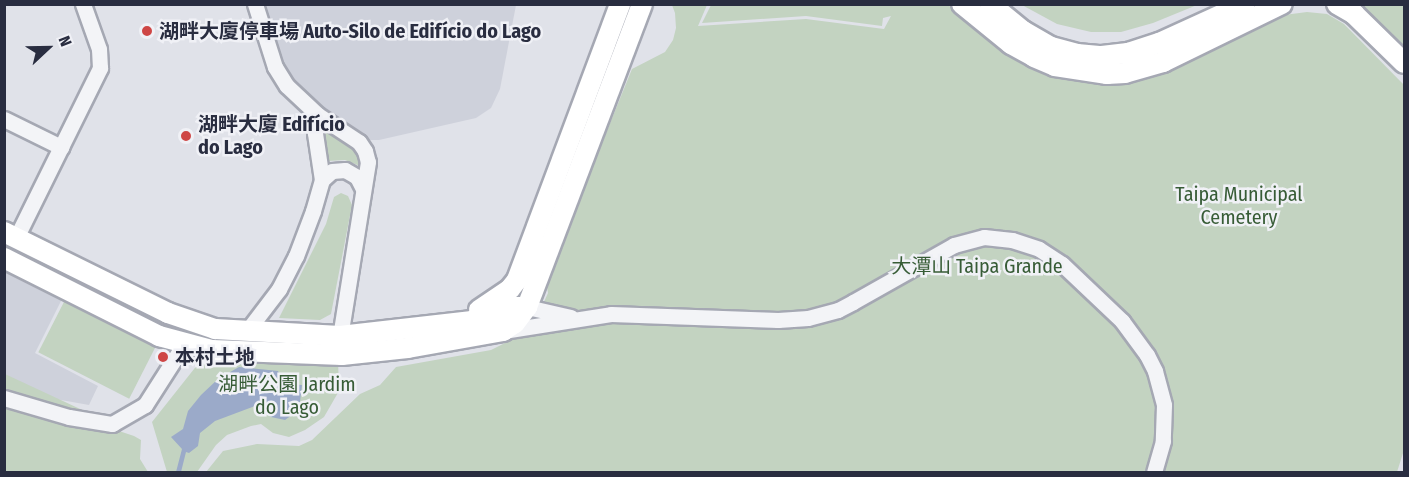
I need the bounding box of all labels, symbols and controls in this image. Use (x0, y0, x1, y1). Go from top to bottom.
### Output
north arrow (18, 18, 78, 78)
place label: 湖畔大廈停車場 Auto-Silo de Edifício do Lago (159, 19, 541, 43)
marker: 湖畔大廈停車場 Auto-Silo de Edifício do Lago (140, 24, 154, 38)
text: N (55, 33, 76, 49)
place label: 湖畔大廈 Edifício do Lago (198, 112, 345, 159)
marker: 湖畔大廈 Edifício do Lago (179, 129, 193, 143)
park label: Taipa Municipal Cemetery (1175, 182, 1303, 229)
park label: 大潭山 Taipa Grande (891, 254, 1063, 278)
place label: 本村土地 (175, 345, 255, 369)
marker: 本村土地 (156, 350, 170, 364)
park label: 湖畔公園 Jardim do Lago (218, 373, 356, 420)

